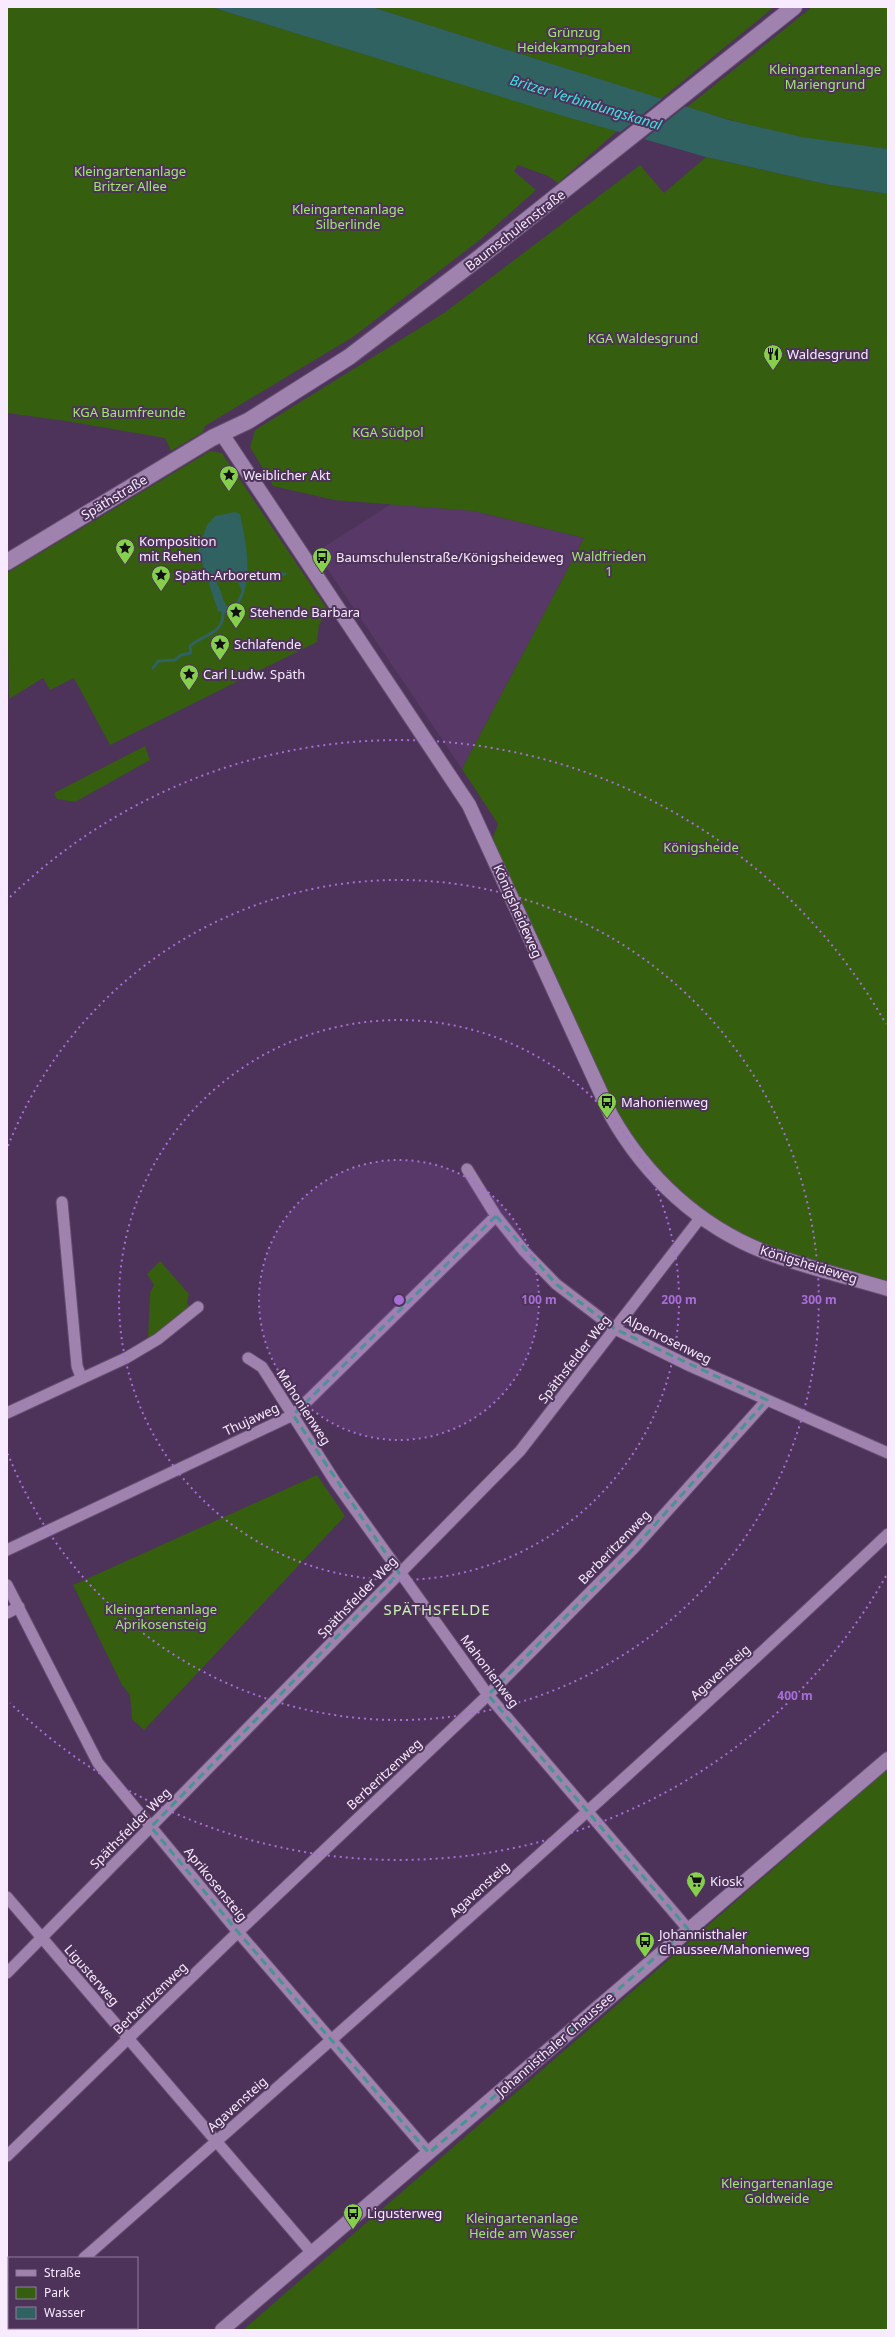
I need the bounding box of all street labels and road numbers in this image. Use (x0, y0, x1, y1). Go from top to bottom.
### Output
street label: Baumschulenstraße (461, 185, 569, 275)
street label: Späthstraße (78, 470, 150, 524)
street label: Königsheideweg (489, 861, 547, 961)
street label: Königsheideweg (758, 1241, 860, 1287)
street label: Alpenrosenweg (621, 1310, 715, 1368)
street label: Späthsfelder Weg (534, 1311, 614, 1407)
street label: Mahonienweg (273, 1365, 335, 1449)
street label: Thujaweg (220, 1398, 282, 1440)
street label: Berberitzenweg (574, 1506, 654, 1588)
street label: Späthsfelder Weg (313, 1552, 401, 1642)
street label: Mahonienweg (457, 1631, 523, 1711)
street label: Agavensteig (686, 1640, 754, 1704)
street label: Berberitzenweg (342, 1734, 426, 1814)
street label: Späthsfelder Weg (86, 1784, 174, 1872)
street label: Aprikosensteig (180, 1843, 252, 1925)
street label: Agavensteig (445, 1857, 513, 1921)
street label: Ligusterweg (60, 1941, 124, 2009)
street label: Berberitzenweg (109, 1958, 191, 2038)
street label: Johannisthaler Chaussee (491, 1988, 618, 2101)
street label: Agavensteig (203, 2072, 271, 2136)

